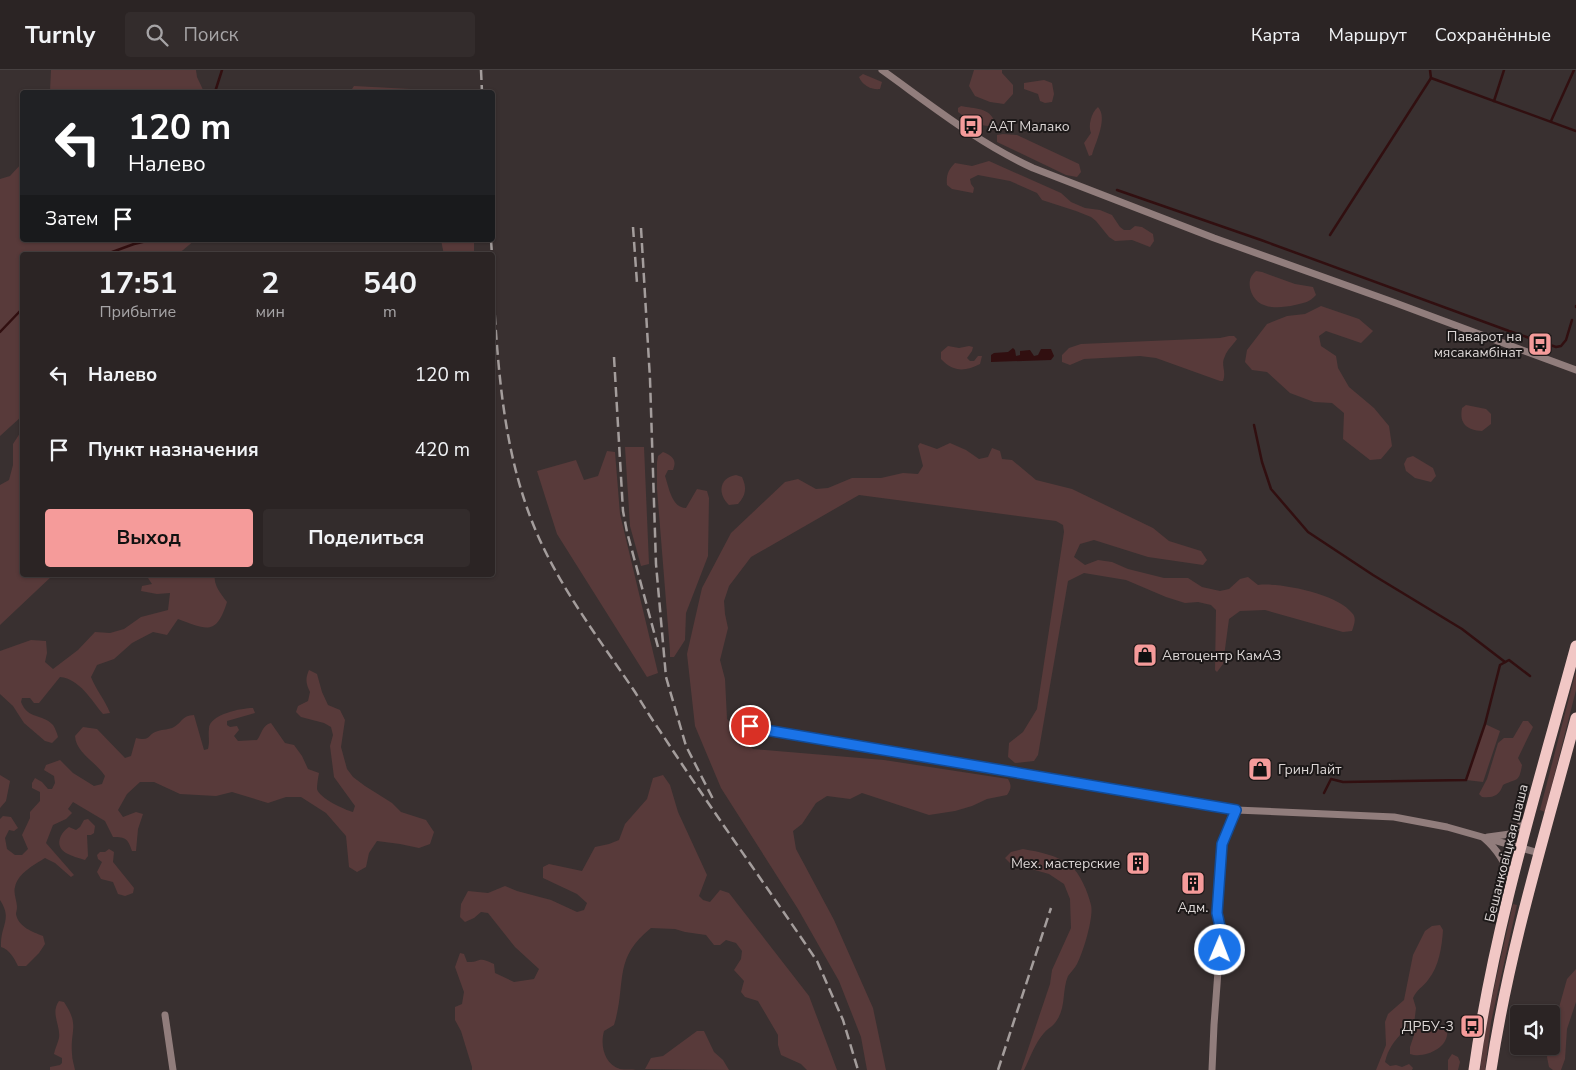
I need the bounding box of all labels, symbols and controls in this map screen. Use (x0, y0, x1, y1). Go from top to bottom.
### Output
search box (125, 12, 475, 57)
text: Turnly (25, 19, 95, 51)
icon: search (143, 21, 171, 49)
text: Поиск (183, 22, 239, 48)
text: Карта (1251, 23, 1301, 47)
text: Маршрут (1329, 23, 1407, 47)
text: Сохранённые (1435, 23, 1551, 47)
text: 120 m (128, 104, 231, 151)
icon: left (45, 110, 110, 175)
bus stop icon: ААТ Малако (958, 113, 984, 139)
place label: ААТ Малако (988, 117, 1070, 136)
text: Налево (128, 149, 206, 179)
icon: arrive (109, 205, 137, 233)
text: Затем (45, 206, 99, 232)
text: 17:51 (98, 263, 178, 304)
text: 2 (261, 263, 279, 304)
text: 540 (363, 263, 417, 304)
text: Прибытие (99, 301, 176, 323)
text: мин (256, 301, 285, 323)
text: m (383, 301, 397, 323)
place label: Паварот на мясакамбінат (1434, 327, 1523, 362)
bus stop icon: Паварот на мясакамбінат (1527, 331, 1553, 357)
icon: left (45, 361, 73, 389)
text: Налево (88, 362, 157, 388)
text: 120 m (415, 362, 470, 388)
icon: arrive (45, 436, 73, 464)
text: Пункт назначения (88, 437, 259, 463)
text: 420 m (415, 437, 470, 463)
button: Выход (45, 509, 253, 567)
button: Поделиться (263, 509, 470, 567)
shop icon: Автоцентр КамАЗ (1132, 642, 1158, 668)
place label: Автоцентр КамАЗ (1162, 646, 1281, 665)
pin (729, 705, 771, 747)
icon: arrive (736, 712, 764, 740)
shop icon: ГринЛайт (1247, 756, 1273, 782)
place label: ГринЛайт (1278, 760, 1342, 779)
street label: Бешанковіцкая шаша (1480, 782, 1533, 924)
building icon: Мех. мастерские (1125, 850, 1151, 876)
place label: Мех. мастерские (1011, 854, 1120, 873)
building icon: Адм. (1180, 870, 1206, 896)
place label: Адм. (1178, 898, 1208, 917)
position arrow (1193, 923, 1245, 975)
map controls (1510, 1005, 1560, 1055)
button: sound (1510, 1005, 1560, 1055)
bus stop icon: ДРБУ-3 (1459, 1013, 1485, 1039)
place label: ДРБУ-3 (1402, 1017, 1454, 1036)

